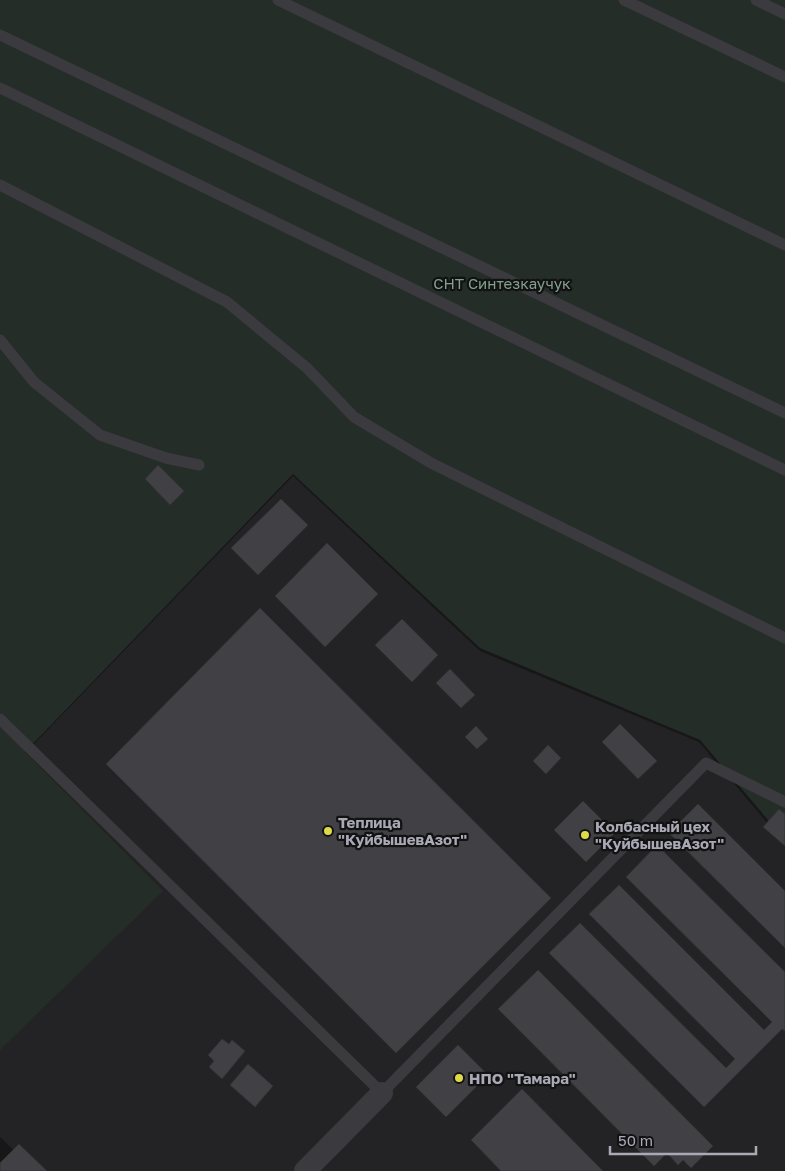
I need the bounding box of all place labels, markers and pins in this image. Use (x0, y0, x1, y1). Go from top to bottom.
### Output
place label: Теплица "КуйбышевАзот" (338, 813, 467, 848)
place label: Колбасный цех "КуйбышевАзот" (595, 817, 724, 852)
marker: Теплица "КуйбышевАзот" (322, 825, 334, 837)
marker: Колбасный цех "КуйбышевАзот" (579, 829, 591, 841)
place label: НПО "Тамара" (469, 1069, 576, 1087)
marker: НПО "Тамара" (453, 1072, 465, 1084)

